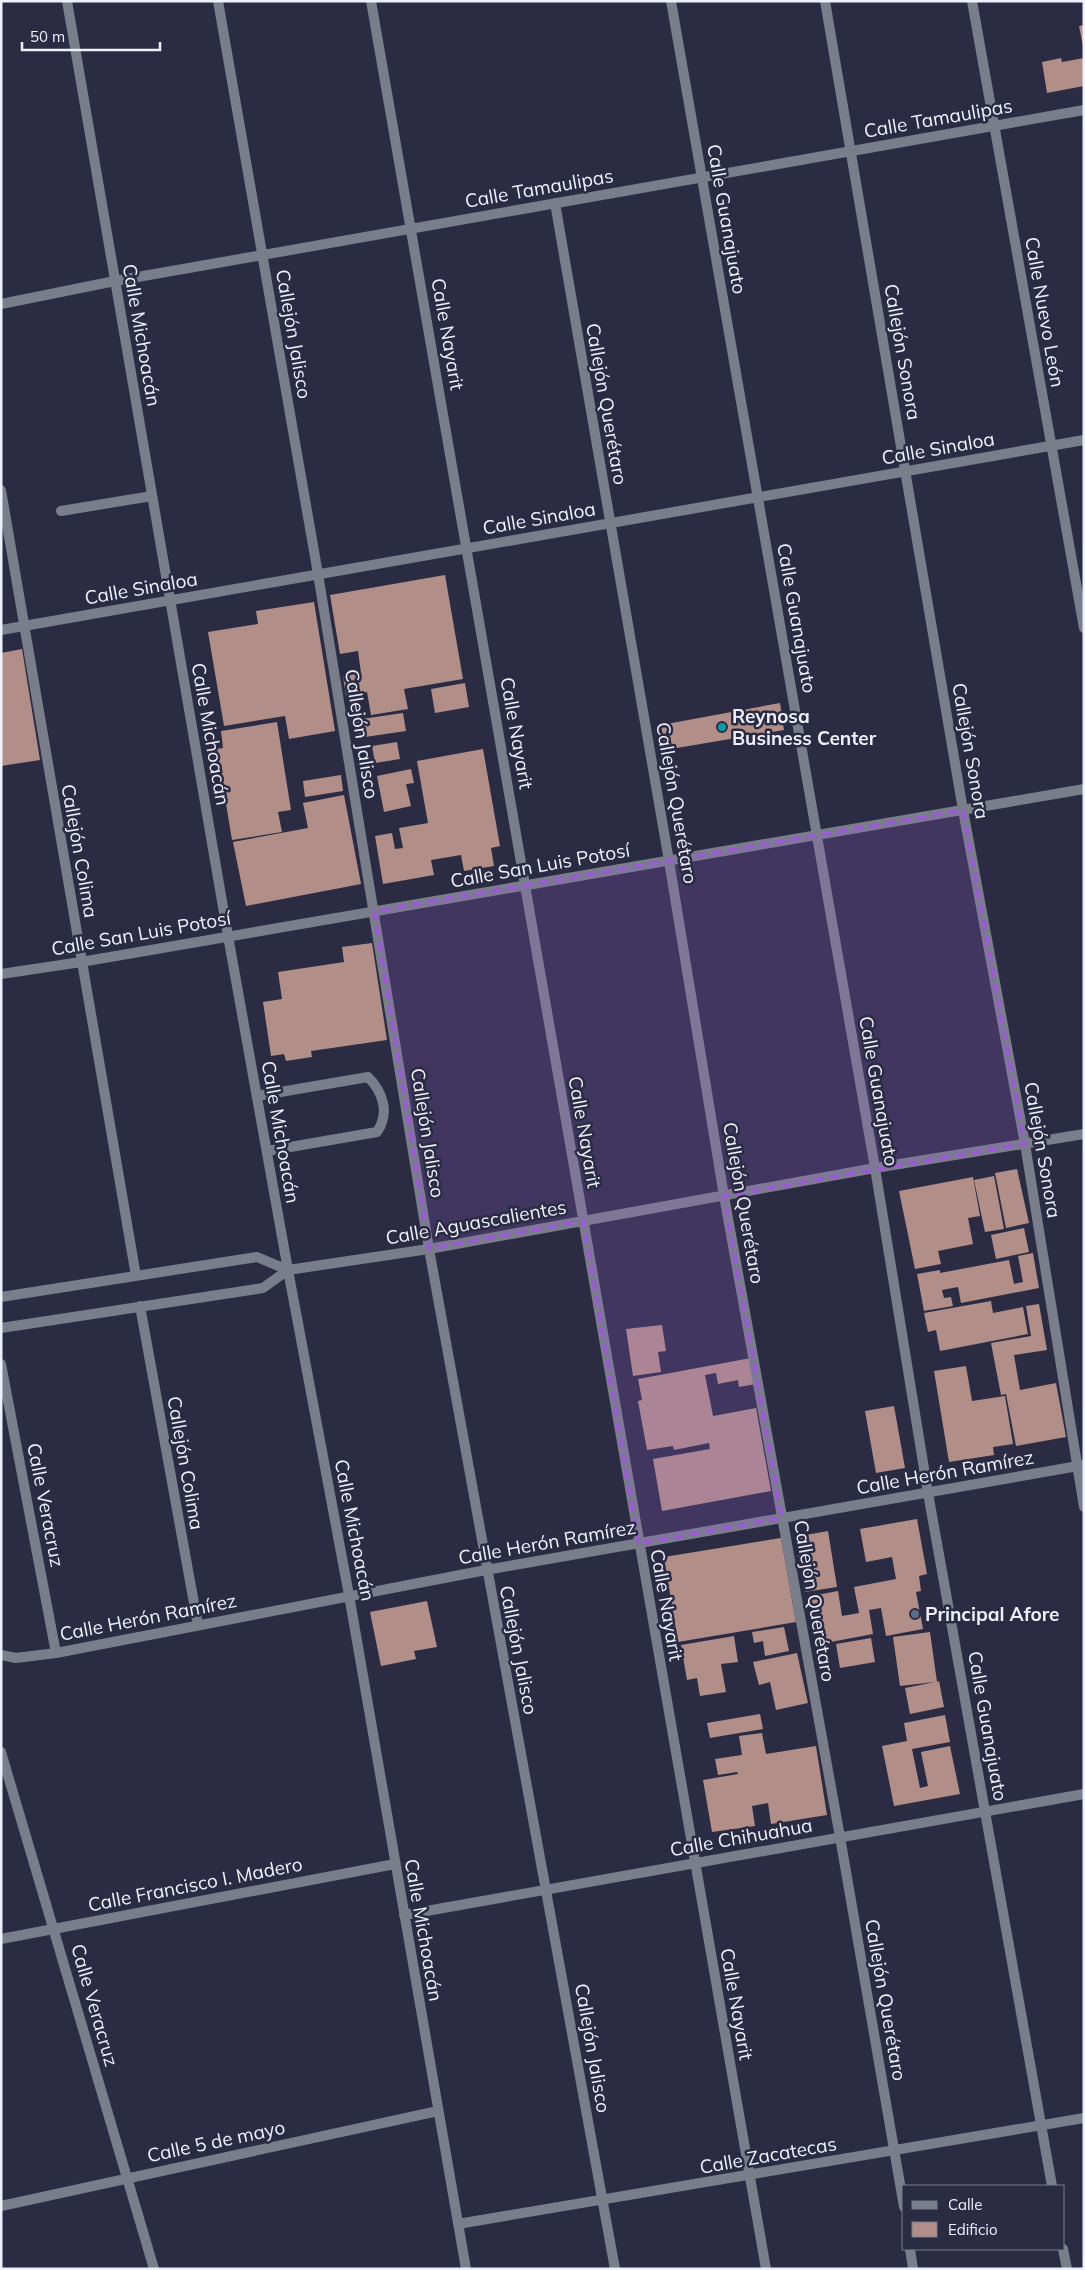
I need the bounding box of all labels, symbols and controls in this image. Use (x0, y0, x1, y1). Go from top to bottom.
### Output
scale bar (22, 20, 160, 52)
text: 50 m (30, 27, 65, 46)
street label: Calle Tamaulipas (862, 93, 1014, 143)
street label: Calle Guanajuato (702, 142, 752, 296)
street label: Calle Tamaulipas (463, 163, 615, 213)
street label: Calle Nuevo León (1020, 235, 1070, 389)
street label: Calle Michoacán (118, 262, 166, 408)
street label: Callejón Jalisco (271, 267, 317, 401)
street label: Calle Nayarit (426, 276, 470, 392)
street label: Callejón Sonora (879, 282, 927, 422)
street label: Callejón Querétaro (581, 321, 633, 487)
street label: Calle Sinaloa (880, 426, 996, 470)
street label: Calle Sinaloa (481, 496, 597, 540)
street label: Calle Guanajuato (772, 541, 822, 695)
street label: Calle Sinaloa (83, 566, 199, 610)
street label: Calle Michoacán (187, 661, 235, 807)
street label: Callejón Jalisco (340, 667, 384, 801)
street label: Calle Nayarit (495, 675, 539, 791)
street label: Callejón Sonora (947, 681, 995, 821)
place label: Reynosa Business Center (732, 704, 877, 750)
street label: Callejón Querétaro (651, 720, 703, 886)
marker: Reynosa Business Center (716, 721, 728, 733)
street label: Callejón Colima (56, 782, 104, 920)
street label: Calle San Luis Potosí (448, 837, 633, 893)
street label: Calle San Luis Potosí (49, 905, 234, 961)
street label: Calle Guanajuato (854, 1014, 904, 1168)
street label: Calle Michoacán (257, 1059, 305, 1205)
street label: Callejón Jalisco (406, 1066, 450, 1200)
street label: Calle Nayarit (563, 1074, 607, 1190)
street label: Callejón Sonora (1019, 1080, 1067, 1220)
street label: Callejón Querétaro (718, 1120, 770, 1286)
street label: Calle Aguascalientes (384, 1194, 568, 1250)
street label: Callejón Colima (162, 1394, 210, 1532)
street label: Calle Veracruz (22, 1441, 70, 1569)
street label: Calle Herón Ramírez (854, 1445, 1036, 1499)
street label: Calle Michoacán (329, 1457, 381, 1603)
street label: Calle Herón Ramírez (456, 1515, 638, 1569)
street label: Callejón Querétaro (789, 1518, 841, 1684)
street label: Calle Nayarit (645, 1547, 689, 1663)
street label: Callejón Jalisco (495, 1583, 543, 1717)
street label: Calle Herón Ramírez (58, 1588, 239, 1646)
place label: Principal Afore (925, 1602, 1059, 1626)
marker: Principal Afore (909, 1608, 921, 1620)
street label: Calle Guanajuato (963, 1649, 1013, 1803)
street label: Calle Chihuahua (668, 1813, 814, 1861)
street label: Calle Francisco I. Madero (86, 1851, 304, 1917)
street label: Calle Michoacán (400, 1857, 448, 2003)
street label: Callejón Querétaro (860, 1917, 912, 2083)
street label: Calle Veracruz (66, 1941, 124, 2069)
street label: Calle Nayarit (715, 1946, 759, 2062)
street label: Callejón Jalisco (570, 1981, 616, 2115)
street label: Calle 5 de mayo (145, 2115, 287, 2167)
street label: Calle Zacatecas (698, 2131, 838, 2179)
legend (902, 2185, 1065, 2250)
text: Calle (948, 2195, 982, 2214)
text: Edificio (948, 2220, 998, 2239)

